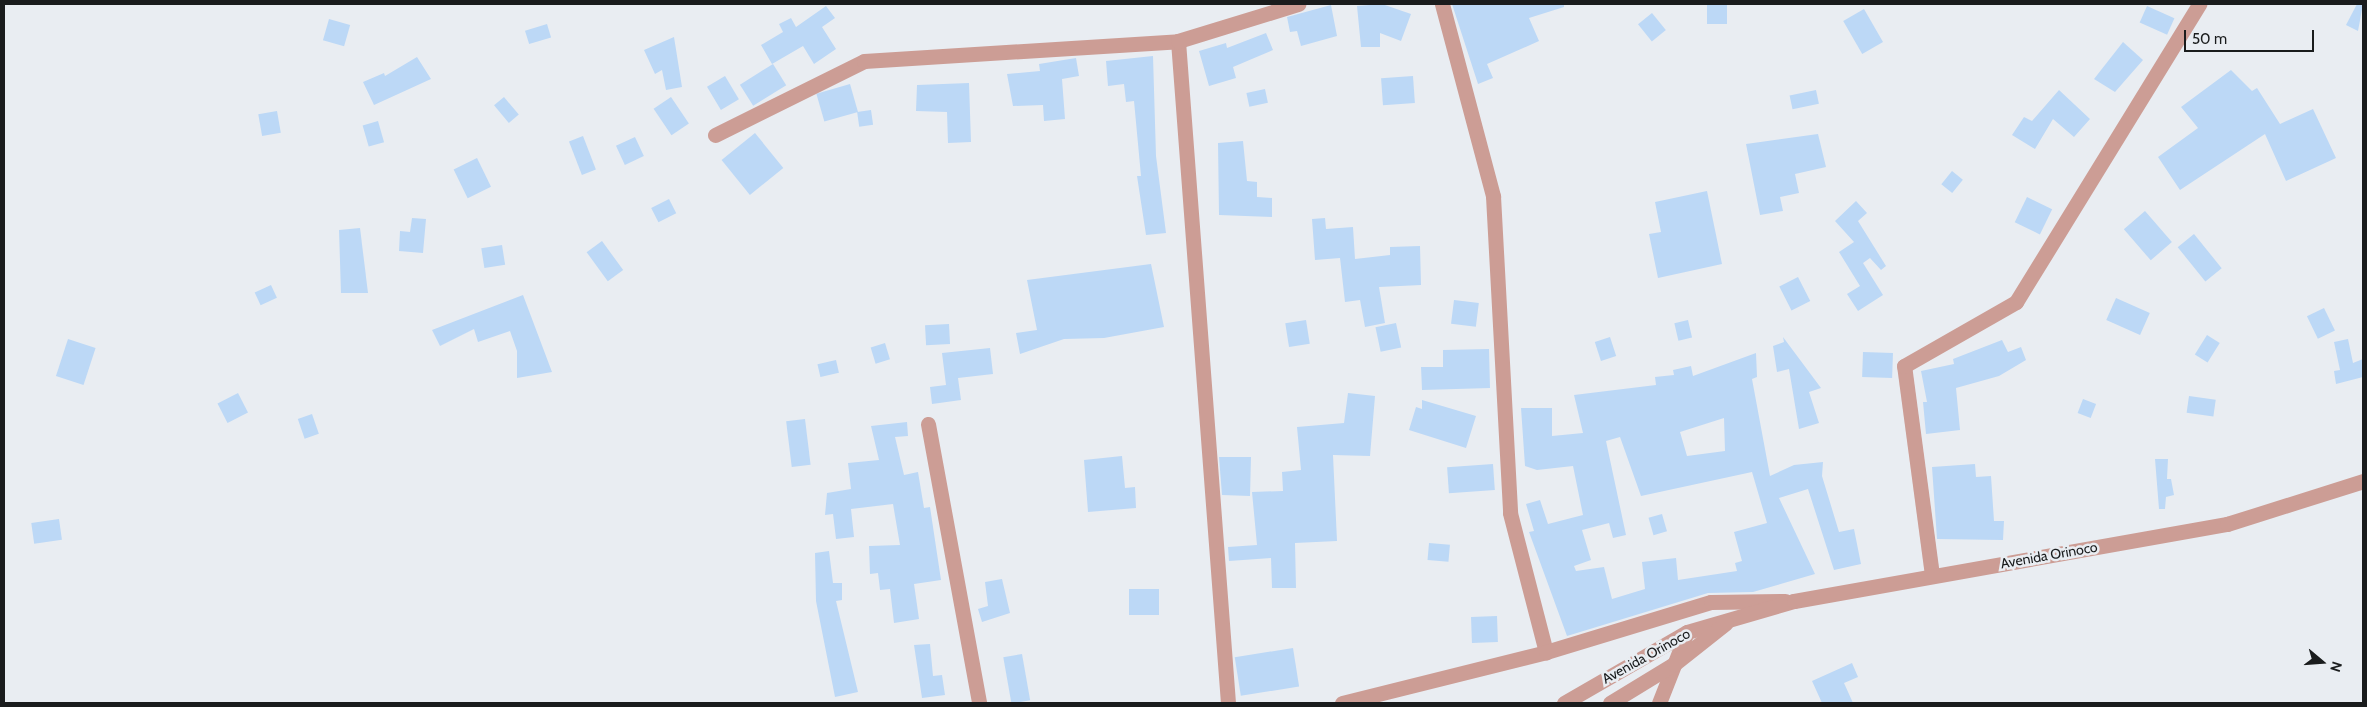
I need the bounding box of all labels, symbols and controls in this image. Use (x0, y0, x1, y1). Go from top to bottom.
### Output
scale bar (2187, 20, 2317, 52)
text: 50 m (2192, 30, 2227, 48)
street label: Avenida Orinoco (1999, 538, 2099, 572)
street label: Avenida Orinoco (1599, 625, 1693, 687)
north arrow (2297, 637, 2347, 687)
text: N (2326, 659, 2346, 674)

